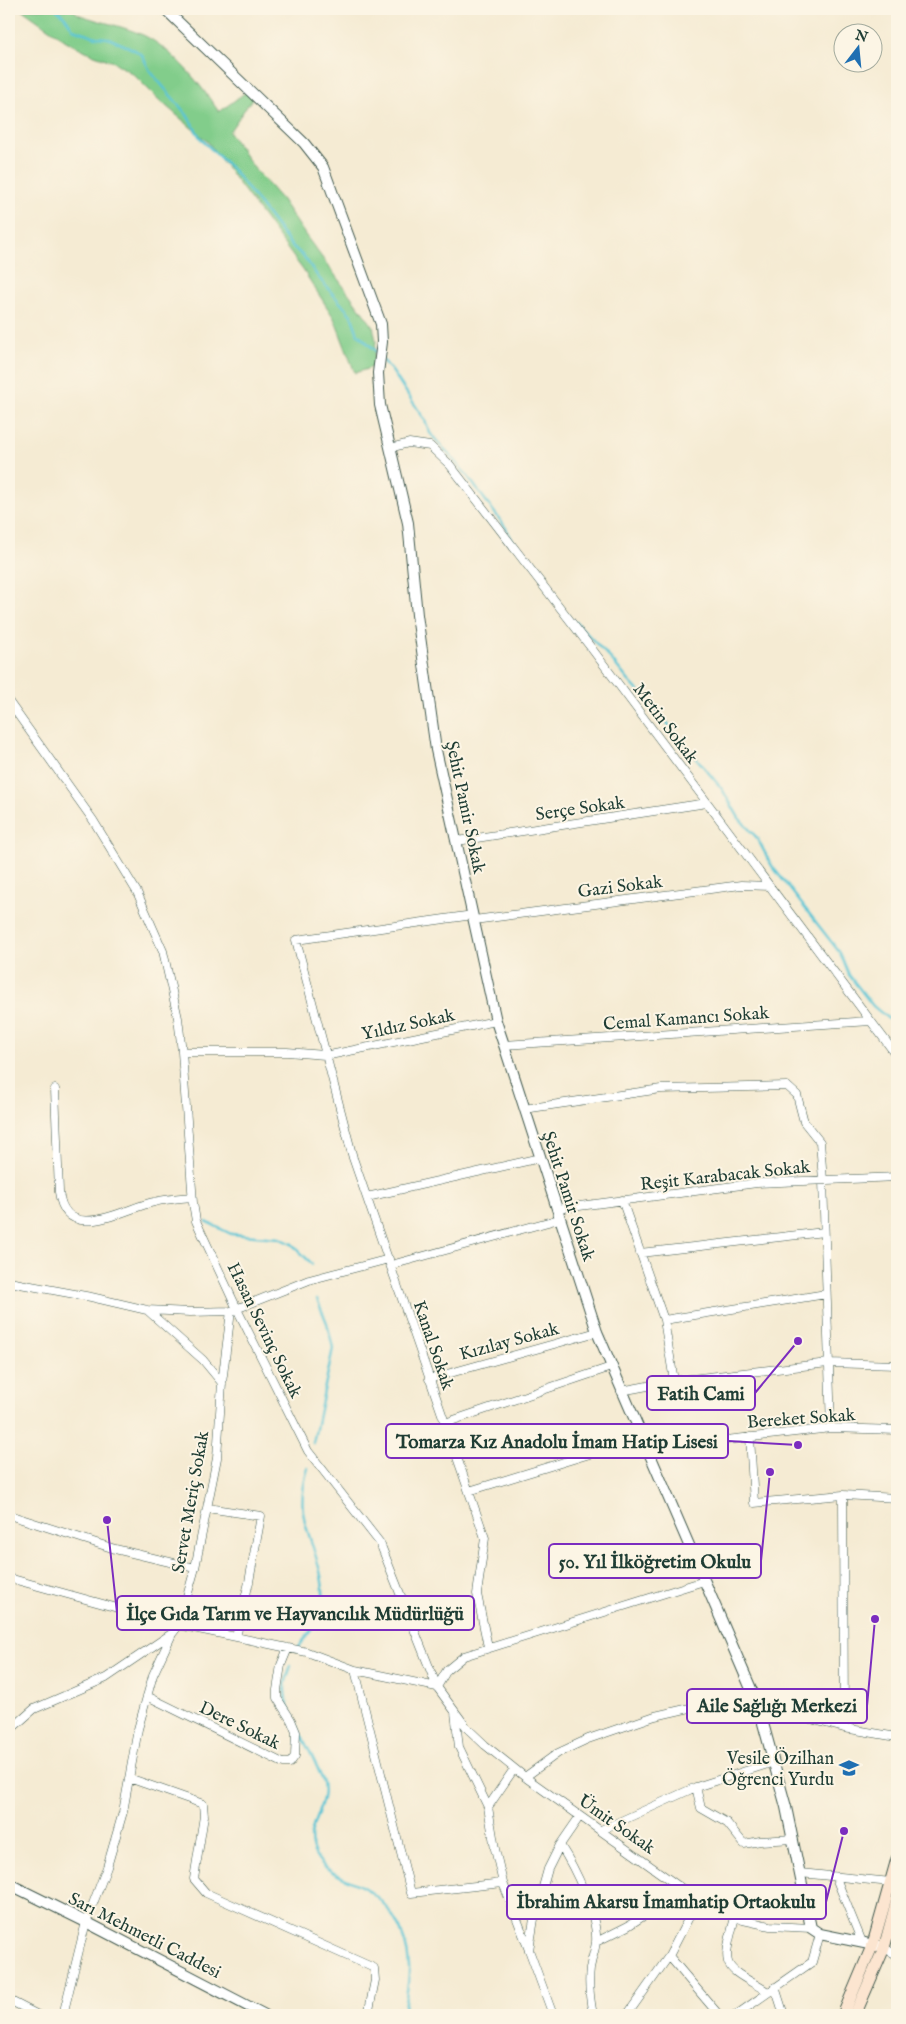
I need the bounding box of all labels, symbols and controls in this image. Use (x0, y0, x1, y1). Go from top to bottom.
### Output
north arrow (834, 22, 884, 72)
text: N (852, 26, 870, 47)
street label: Metin Sokak (627, 679, 703, 769)
street label: Şehit Pamir Sokak (439, 739, 490, 876)
street label: Serçe Sokak (534, 792, 627, 827)
street label: Gazi Sokak (577, 871, 664, 904)
street label: Cemal Kamancı Sokak (602, 1002, 770, 1037)
street label: Yıldız Sokak (360, 1004, 457, 1047)
street label: Şehit Pamir Sokak (536, 1129, 600, 1265)
street label: Reşit Karabacak Sokak (639, 1156, 812, 1197)
street label: Hasan Sevinç Sokak (221, 1259, 307, 1403)
street label: Kanal Sokak (407, 1298, 459, 1394)
street label: Kızılay Sokak (457, 1318, 562, 1367)
callout: Fatih Cami (647, 1376, 755, 1410)
text: Fatih Cami (657, 1383, 745, 1407)
street label: Bereket Sokak (746, 1404, 857, 1435)
callout: Tomarza Kız Anadolu İmam Hatip Lisesi (386, 1424, 728, 1458)
street label: Servet Meriç Sokak (168, 1429, 215, 1575)
text: Tomarza Kız Anadolu İmam Hatip Lisesi (395, 1430, 718, 1455)
callout: 50. Yıl İlköğretim Okulu (549, 1544, 761, 1578)
text: 50. Yıl İlköğretim Okulu (559, 1550, 751, 1575)
callout: İlçe Gıda Tarım ve Hayvancılık Müdürlüğü (117, 1596, 474, 1630)
text: İlçe Gıda Tarım ve Hayvancılık Müdürlüğü (126, 1602, 464, 1627)
callout: Aile Sağlığı Merkezi (687, 1689, 867, 1723)
text: Aile Sağlığı Merkezi (696, 1695, 857, 1719)
street label: Dere Sokak (195, 1697, 284, 1756)
place label: Vesile Özilhan Öğrenci Yurdu (722, 1747, 834, 1792)
school or university icon: Vesile Özilhan Öğrenci Yurdu (838, 1757, 860, 1779)
street label: Ümit Sokak (573, 1789, 660, 1861)
callout: İbrahim Akarsu İmamhatip Ortaokulu (507, 1885, 826, 1919)
street label: Sarı Mehmetli Caddesi (64, 1888, 225, 1985)
text: İbrahim Akarsu İmamhatip Ortaokulu (517, 1890, 816, 1915)

